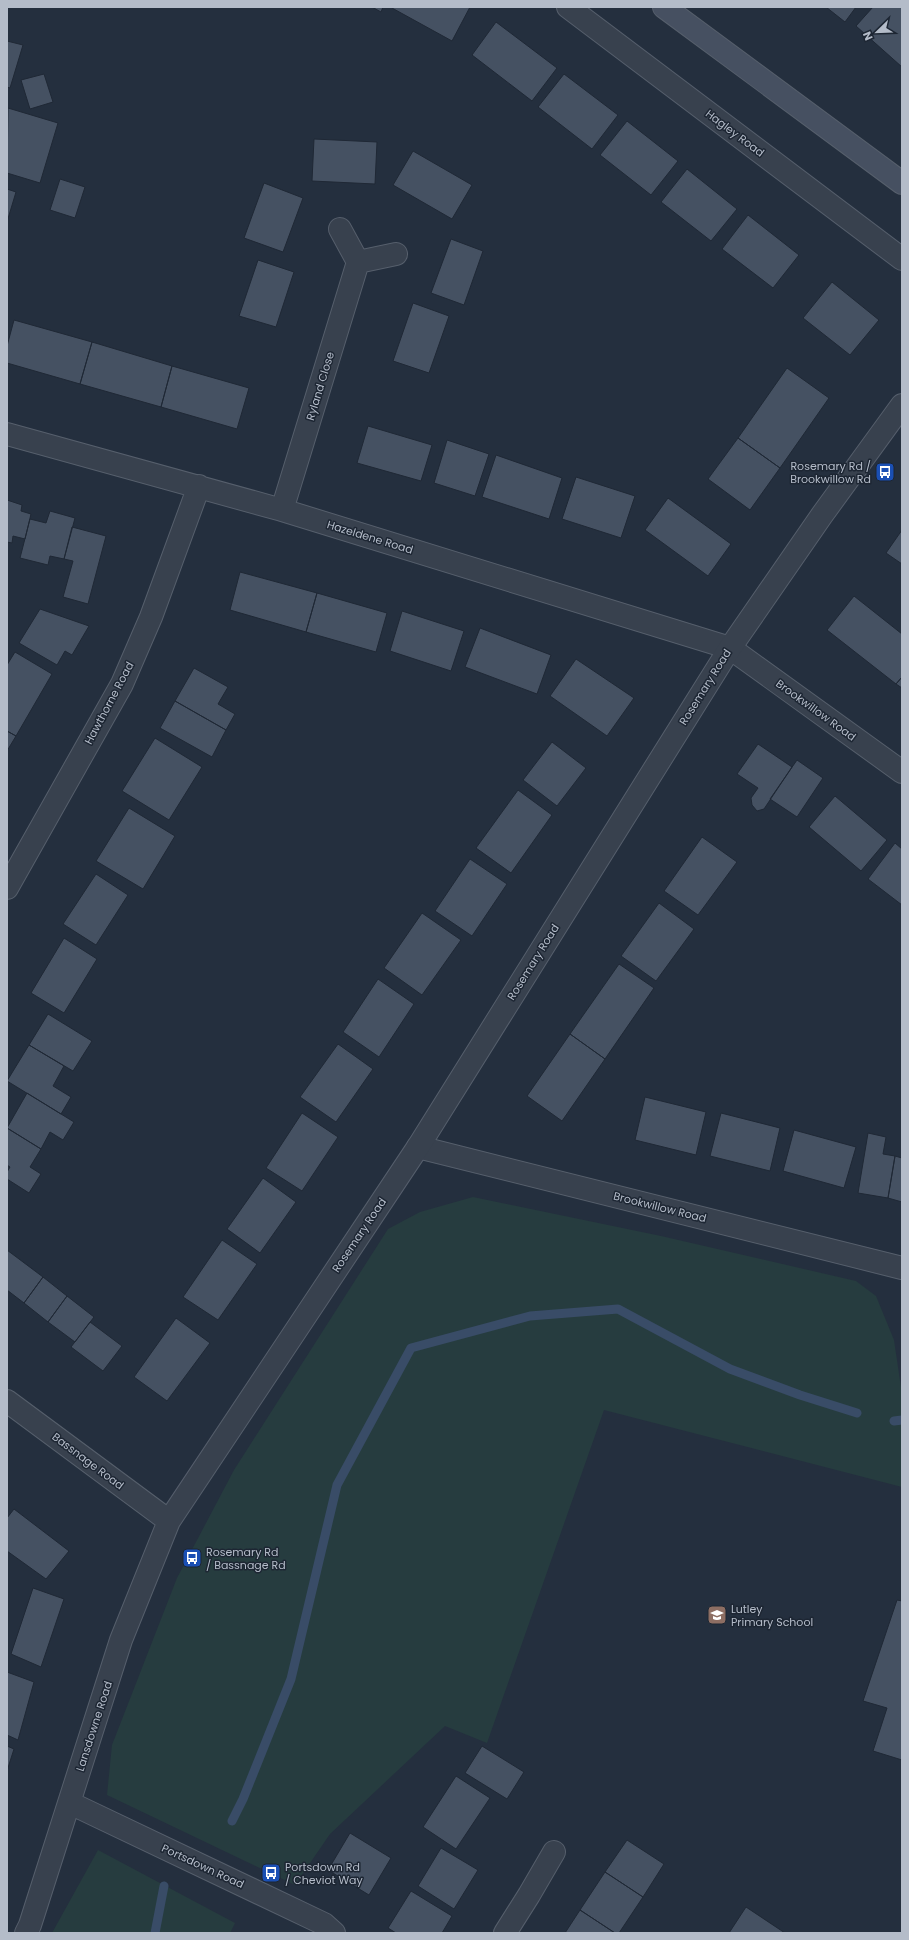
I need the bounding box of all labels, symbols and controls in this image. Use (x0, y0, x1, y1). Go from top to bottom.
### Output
north arrow (857, 12, 897, 52)
text: N (859, 29, 877, 43)
street label: Hagley Road (702, 106, 768, 160)
street label: Ryland Close (302, 349, 338, 422)
place label: Rosemary Rd / Brookwillow Rd (790, 458, 871, 487)
bus stop icon: Rosemary Rd / Brookwillow Rd (874, 461, 896, 483)
street label: Hazeldene Road (325, 516, 415, 558)
street label: Rosemary Road (675, 646, 735, 728)
street label: Hawthorne Road (80, 659, 138, 747)
street label: Brookwillow Road (773, 676, 859, 744)
street label: Rosemary Road (503, 921, 563, 1003)
street label: Brookwillow Road (612, 1188, 708, 1226)
street label: Rosemary Road (328, 1195, 390, 1275)
street label: Bassnage Road (49, 1429, 127, 1493)
place label: Rosemary Rd / Bassnage Rd (206, 1544, 286, 1573)
bus stop icon: Rosemary Rd / Bassnage Rd (181, 1547, 203, 1569)
place label: Lutley Primary School (731, 1601, 813, 1630)
school or university icon: Lutley Primary School (706, 1604, 728, 1626)
street label: Lansdowne Road (72, 1679, 116, 1773)
street label: Portsdown Road (159, 1840, 247, 1892)
place label: Portsdown Rd / Cheviot Way (285, 1859, 364, 1888)
bus stop icon: Portsdown Rd / Cheviot Way (260, 1862, 282, 1884)

